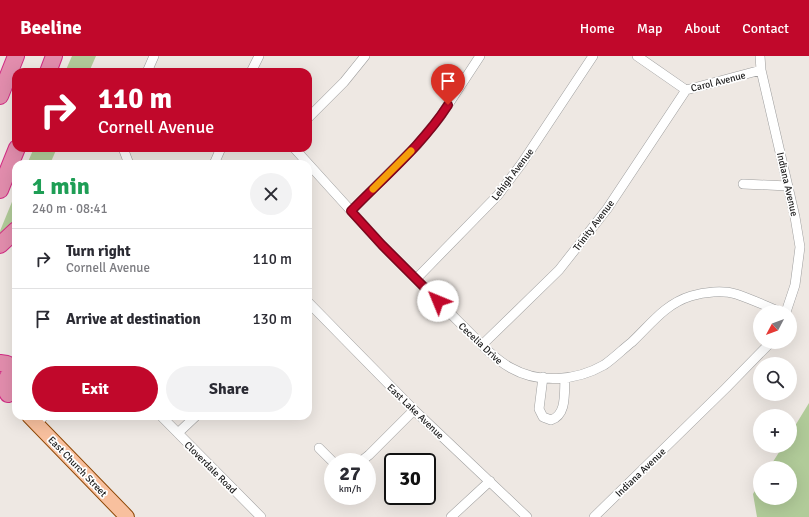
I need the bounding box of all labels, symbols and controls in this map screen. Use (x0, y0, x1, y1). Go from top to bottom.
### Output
text: Beeline (20, 16, 82, 40)
text: Home (580, 20, 615, 37)
text: Map (637, 20, 662, 37)
text: About (684, 20, 720, 37)
text: Contact (742, 20, 789, 37)
pin (431, 64, 465, 105)
street label: Carol Avenue (690, 69, 747, 95)
icon: arrive (437, 70, 459, 92)
text: 110 m (98, 82, 172, 116)
icon: right (32, 84, 84, 136)
text: Cornell Avenue (98, 116, 214, 138)
street label: Lehigh Avenue (489, 146, 536, 203)
street label: Indiana Avenue (774, 151, 800, 217)
text: 1 min (32, 171, 90, 201)
button: close (250, 173, 292, 215)
street label: Trinity Avenue (571, 198, 617, 253)
text: 240 m · 08:41 (32, 201, 108, 217)
text: Turn right (66, 242, 131, 260)
icon: right (32, 248, 54, 270)
text: 110 m (252, 250, 292, 268)
text: Cornell Avenue (66, 260, 150, 276)
position arrow (417, 280, 459, 322)
north arrow (753, 305, 797, 349)
map controls (753, 305, 797, 505)
icon: arrive (32, 308, 54, 330)
text: Arrive at destination (66, 310, 201, 328)
text: 130 m (252, 310, 292, 328)
street label: Cecelia Drive (456, 320, 505, 367)
button: search (753, 357, 797, 401)
button: Exit (32, 366, 158, 412)
button: Share (166, 366, 292, 412)
street label: East Lake Avenue (384, 382, 446, 442)
button: + (753, 409, 797, 453)
street label: East Church Street (45, 434, 110, 500)
street label: Cloverdale Road (182, 439, 239, 496)
street label: Indiana Avenue (613, 446, 668, 500)
speed limit sign: 30 (384, 453, 436, 505)
text: 27 (339, 461, 361, 486)
button: − (753, 461, 797, 505)
text: km/h (339, 483, 361, 495)

